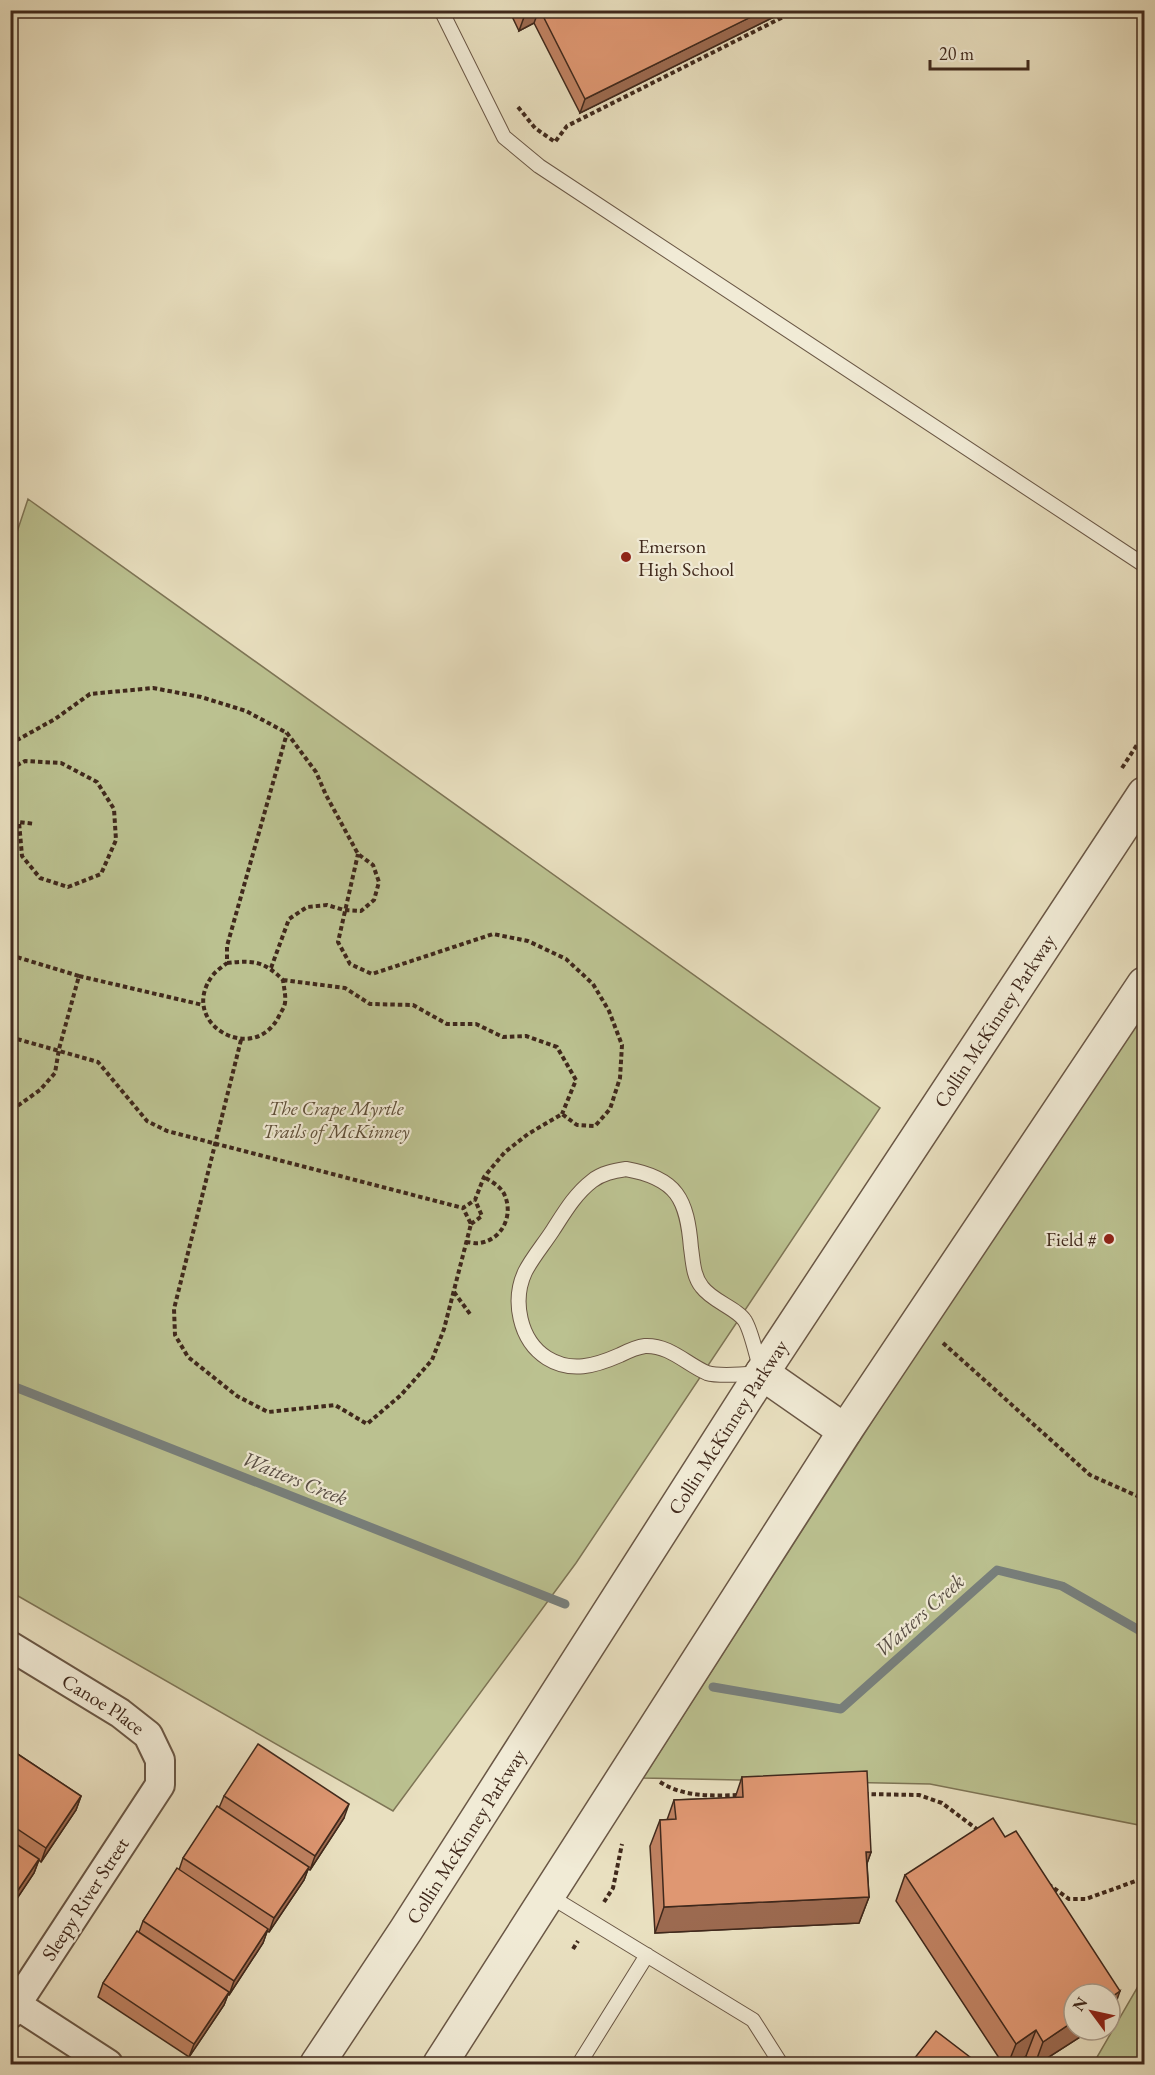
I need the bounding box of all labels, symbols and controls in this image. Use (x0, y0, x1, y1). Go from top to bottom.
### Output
scale bar (930, 33, 1028, 71)
text: 20 m (939, 42, 974, 65)
place label: Emerson High School (638, 533, 734, 582)
marker: Emerson High School (619, 550, 633, 564)
street label: Collin McKinney Parkway (928, 929, 1061, 1113)
park label: The Crape Myrtle Trails of McKinney (262, 1095, 410, 1144)
place label: Field # (1046, 1226, 1097, 1252)
marker: Field # (1102, 1232, 1116, 1246)
street label: Collin McKinney Parkway (662, 1334, 794, 1519)
water label: Watters Creek (238, 1445, 352, 1512)
water label: Watters Creek (868, 1567, 970, 1662)
street label: Canoe Place (57, 1668, 150, 1741)
street label: Collin McKinney Parkway (400, 1744, 532, 1929)
street label: Sleepy River Street (35, 1832, 135, 1966)
north arrow (1062, 1982, 1122, 2042)
text: N (1068, 1993, 1092, 2015)

